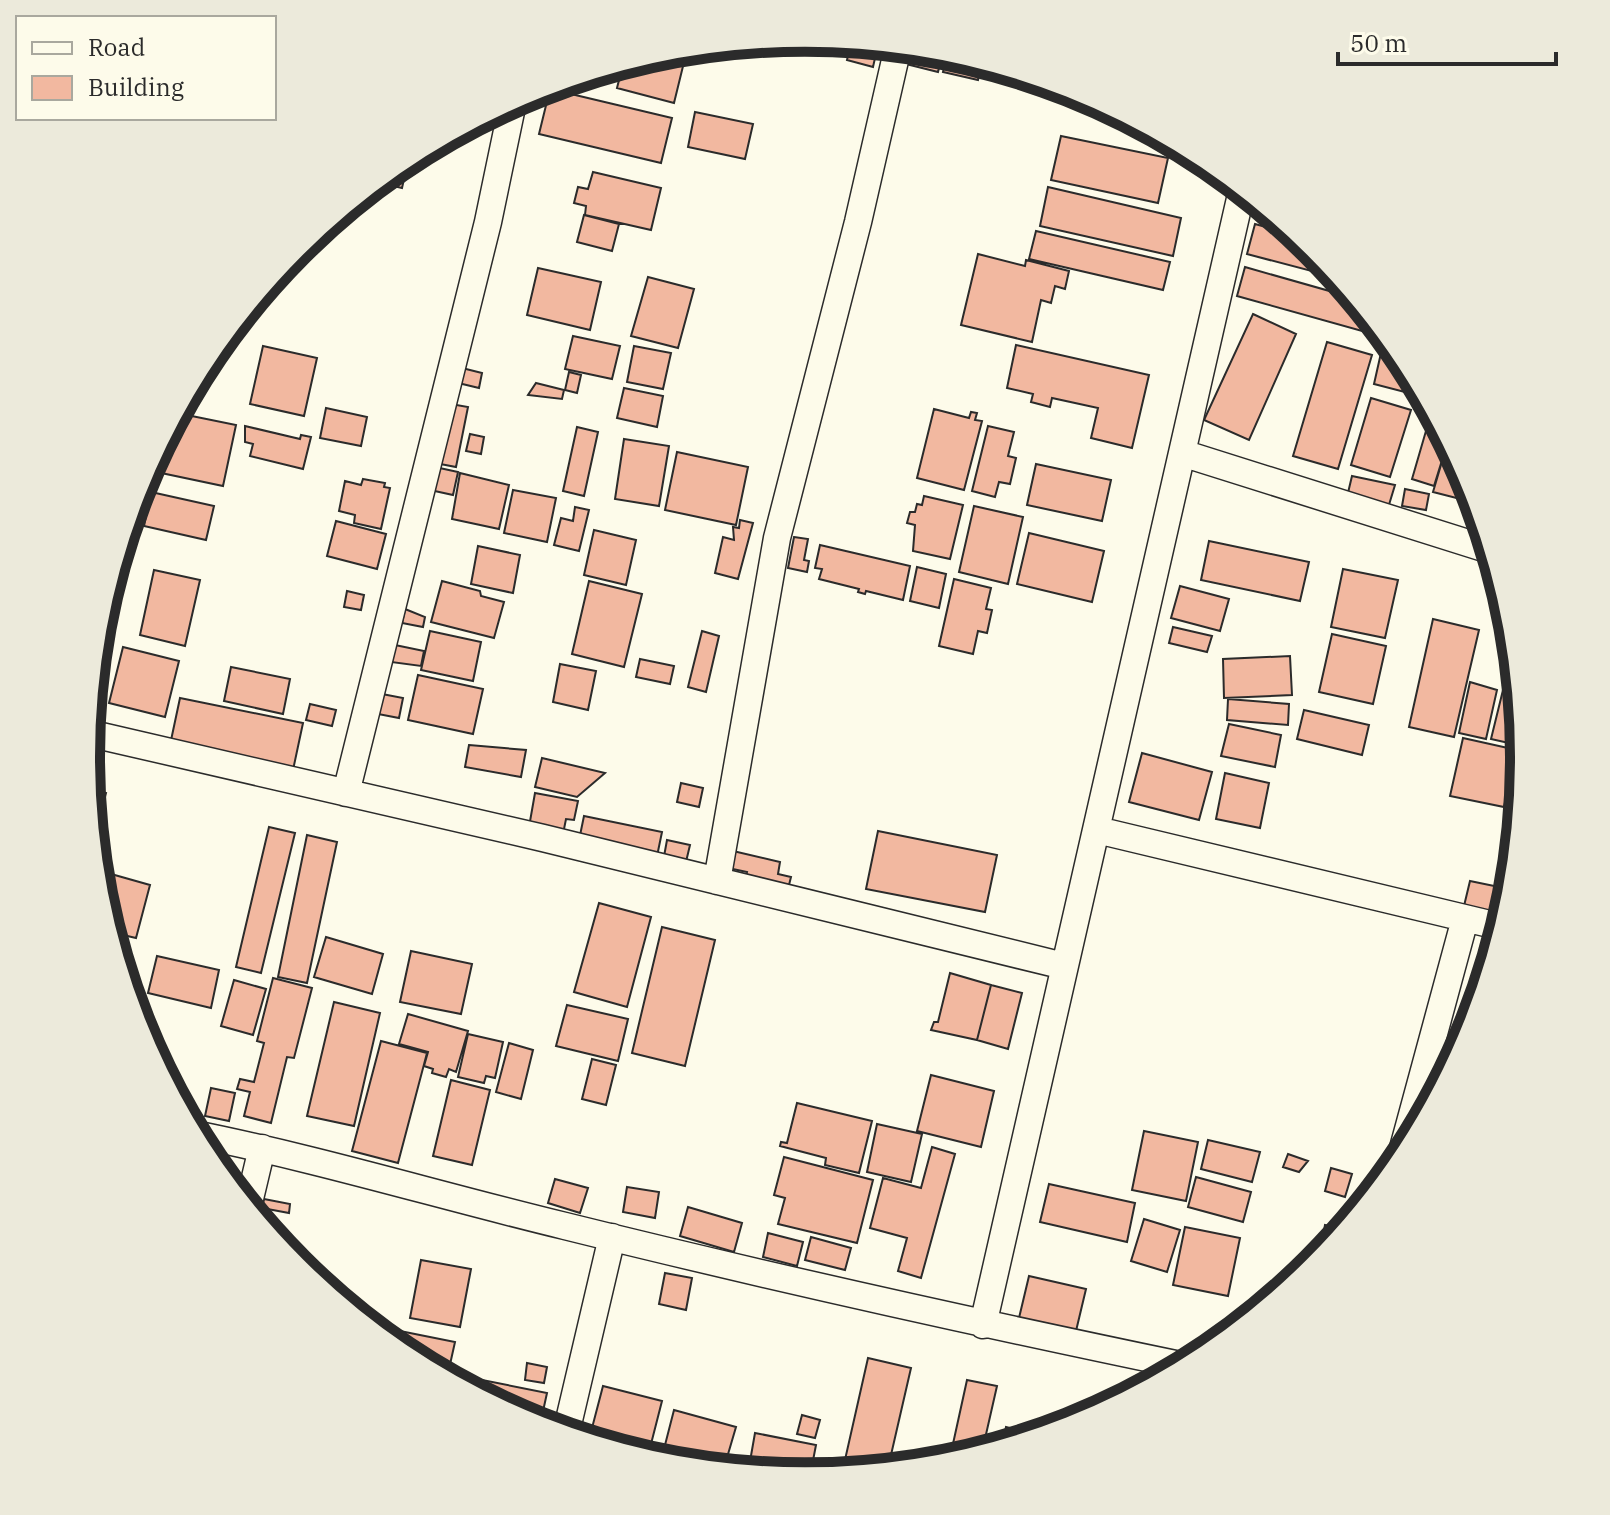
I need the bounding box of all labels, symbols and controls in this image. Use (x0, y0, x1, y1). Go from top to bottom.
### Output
legend (16, 16, 276, 120)
scale bar (1338, 16, 1556, 66)
text: 50 m (1350, 27, 1407, 59)
text: Road (88, 31, 145, 63)
text: Building (88, 71, 184, 103)

